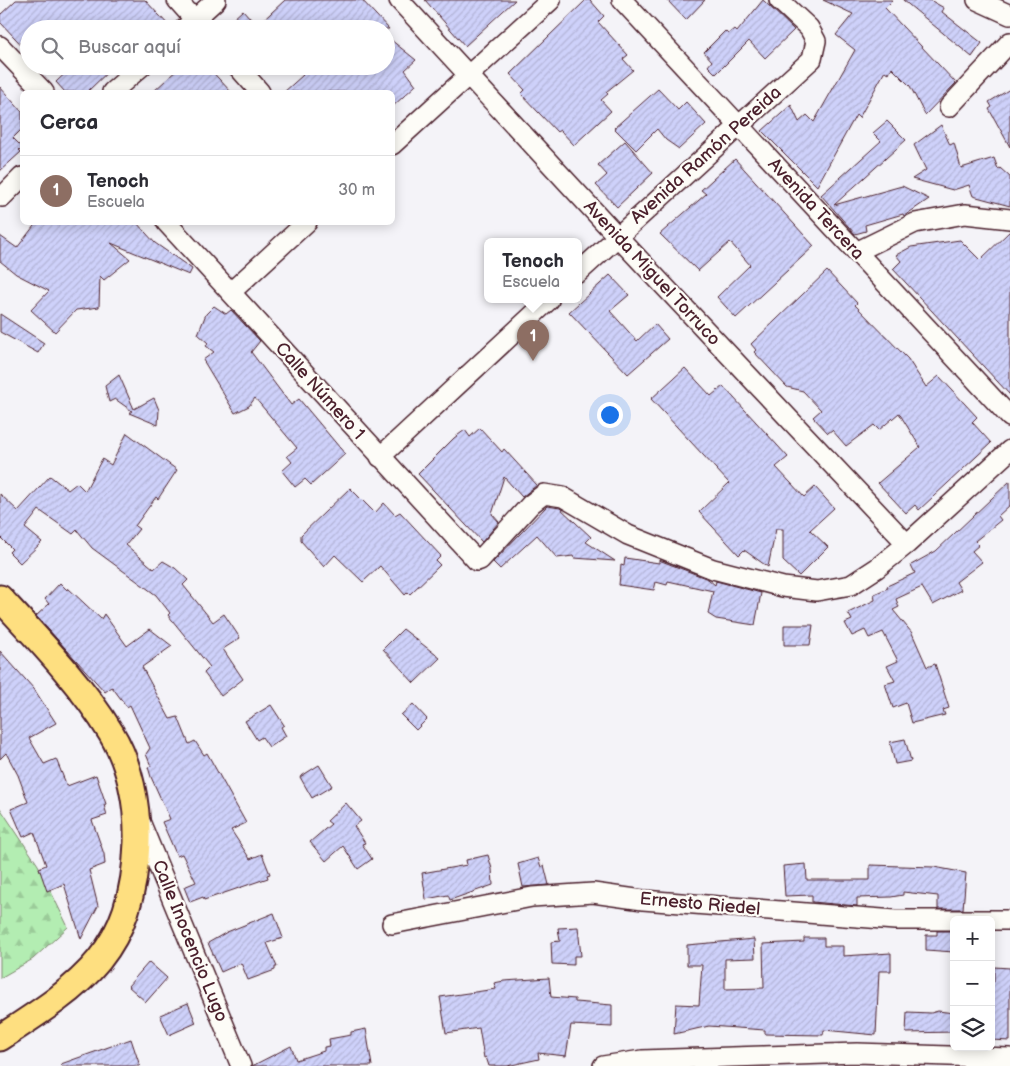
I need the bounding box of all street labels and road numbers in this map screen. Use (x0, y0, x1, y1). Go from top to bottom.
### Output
street label: Avenida Ramón Pereida (626, 82, 786, 228)
street label: Avenida Tercera (764, 154, 868, 264)
street label: Avenida Miguel Torruco (579, 196, 725, 350)
street label: Calle Número 1 (271, 338, 369, 444)
street label: Calle Inocencio Lugo (148, 857, 232, 1025)
street label: Ernesto Riedel (639, 888, 761, 920)

